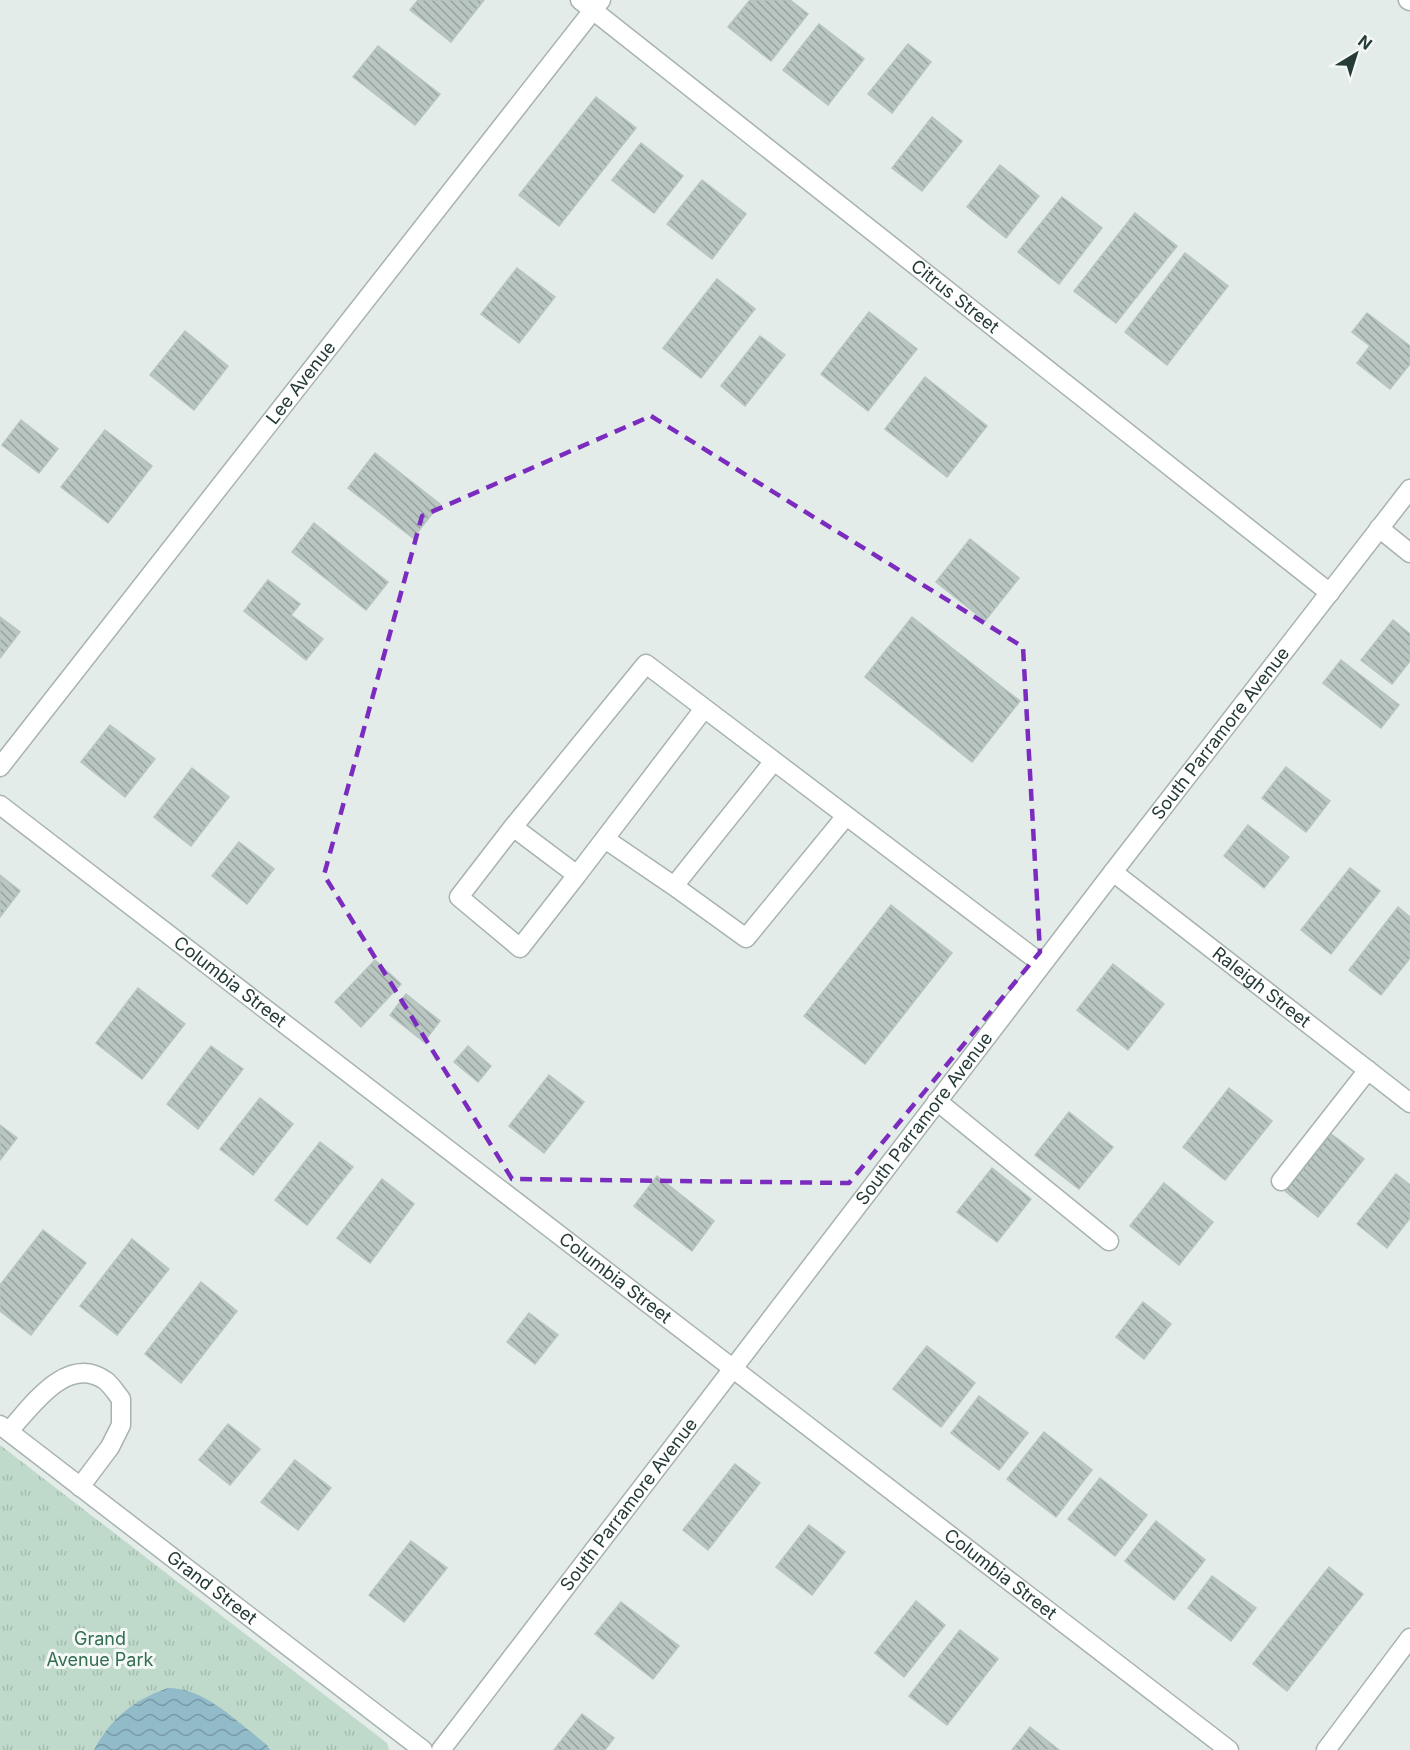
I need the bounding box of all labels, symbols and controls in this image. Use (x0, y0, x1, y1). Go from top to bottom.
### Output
north arrow (1326, 24, 1386, 84)
text: N (1354, 31, 1376, 54)
street label: Citrus Street (907, 255, 1004, 337)
street label: Lee Avenue (262, 337, 340, 428)
street label: South Parramore Avenue (1147, 643, 1293, 823)
street label: Columbia Street (170, 932, 291, 1031)
street label: Raleigh Street (1209, 942, 1315, 1032)
street label: South Parramore Avenue (851, 1028, 997, 1209)
street label: Columbia Street (555, 1228, 676, 1328)
street label: South Parramore Avenue (556, 1414, 701, 1595)
street label: Columbia Street (940, 1524, 1061, 1624)
street label: Grand Street (163, 1546, 261, 1629)
park label: Grand Avenue Park (47, 1628, 154, 1670)

